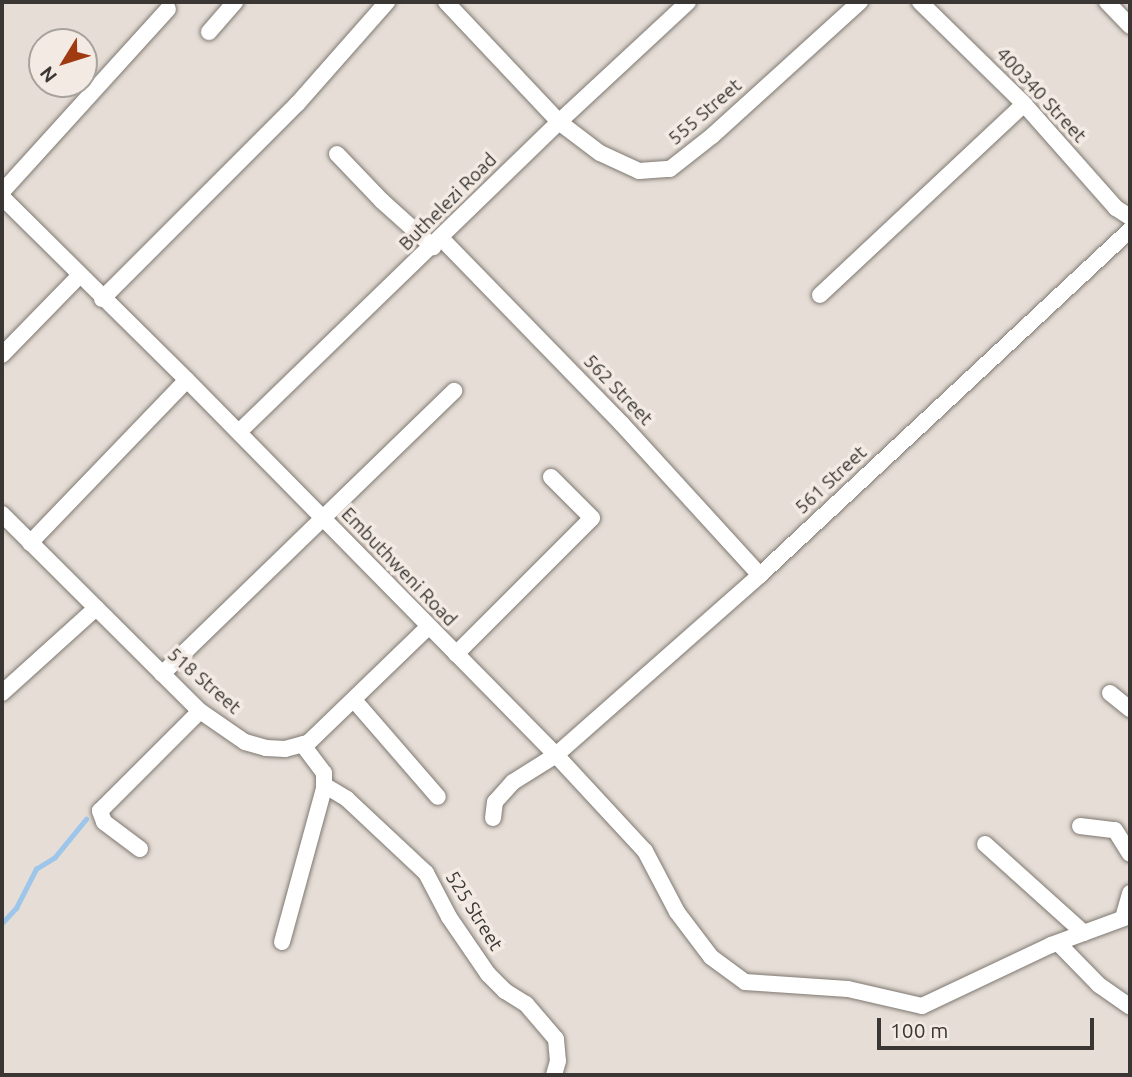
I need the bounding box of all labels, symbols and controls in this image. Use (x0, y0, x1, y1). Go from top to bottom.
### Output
north arrow (28, 28, 98, 98)
street label: 400340 Street (991, 43, 1091, 147)
text: N (35, 62, 61, 87)
street label: 555 Street (664, 74, 746, 150)
street label: Buthelezi Road (394, 148, 502, 256)
street label: 562 Street (579, 350, 657, 430)
street label: 561 Street (790, 441, 872, 519)
street label: Embuthweni Road (337, 503, 461, 631)
street label: 518 Street (163, 643, 245, 719)
street label: 525 Street (441, 867, 507, 955)
scale bar (880, 1004, 1097, 1048)
text: 100 m (890, 1018, 948, 1042)

